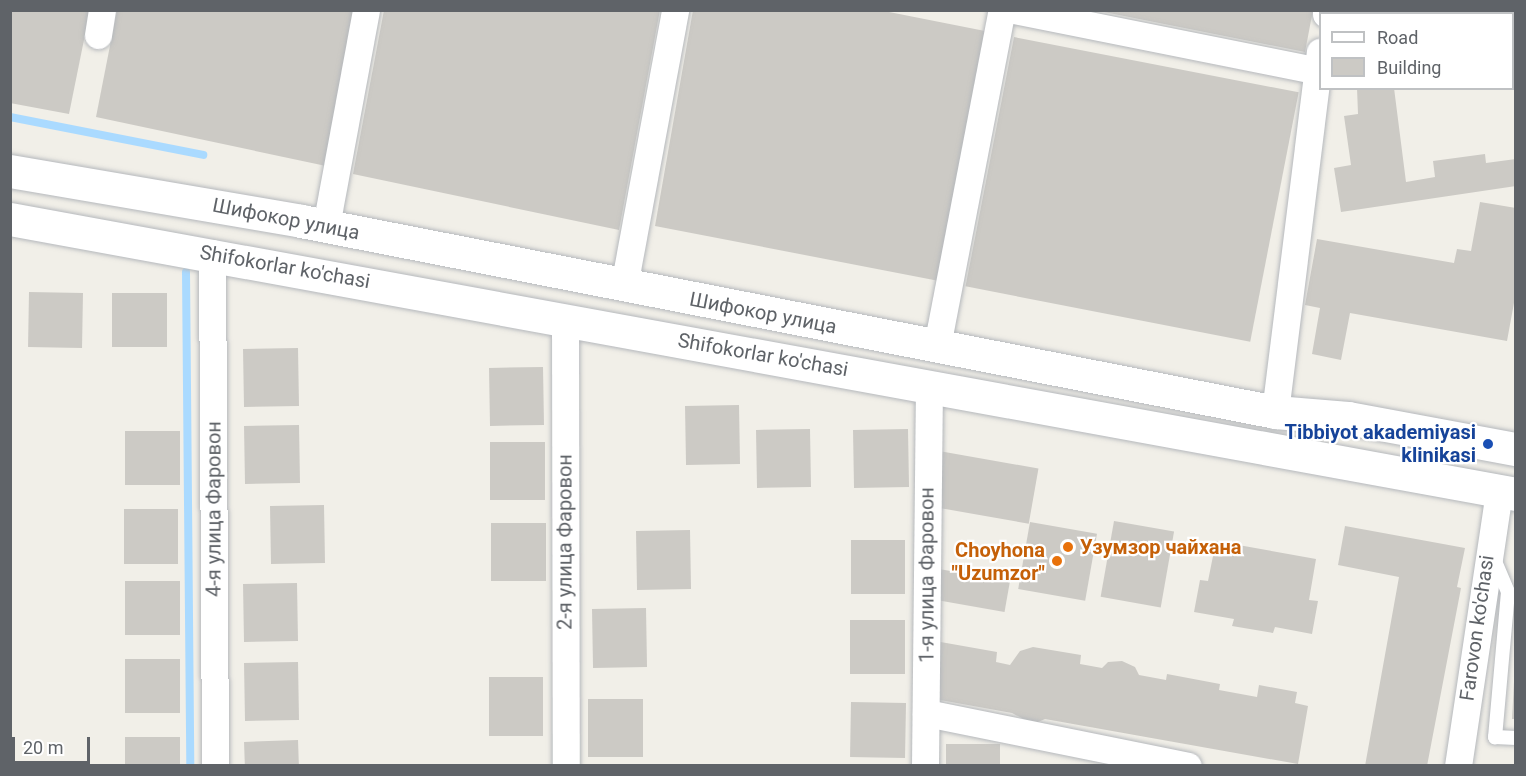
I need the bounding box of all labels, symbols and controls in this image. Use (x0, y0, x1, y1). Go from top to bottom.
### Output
legend (1319, 12, 1514, 90)
text: Road (1377, 27, 1418, 48)
text: Building (1377, 57, 1441, 78)
street label: Шифокор улица (210, 193, 362, 245)
street label: Shifokorlar ko'chasi (198, 240, 372, 294)
street label: Шифокор улица (687, 287, 839, 339)
street label: Shifokorlar ko'chasi (676, 328, 850, 382)
place label: Tibbiyot akademiyasi klinikasi (1285, 420, 1476, 467)
street label: 4-я улица Фаровон (202, 421, 226, 597)
marker: Tibbiyot akademiyasi klinikasi (1481, 437, 1495, 451)
street label: 2-я улица Фаровон (553, 454, 577, 630)
street label: 1-я улица Фаровон (915, 487, 939, 663)
place label: Узумзор чайхана (1080, 535, 1242, 559)
place label: Choyhona "Uzumzor" (952, 538, 1045, 585)
marker: Узумзор чайхана (1061, 540, 1075, 554)
marker: Choyhona "Uzumzor" (1050, 554, 1064, 568)
street label: Farovon ko'chasi (1455, 554, 1499, 702)
scale bar (15, 725, 93, 763)
text: 20 m (23, 737, 63, 758)

